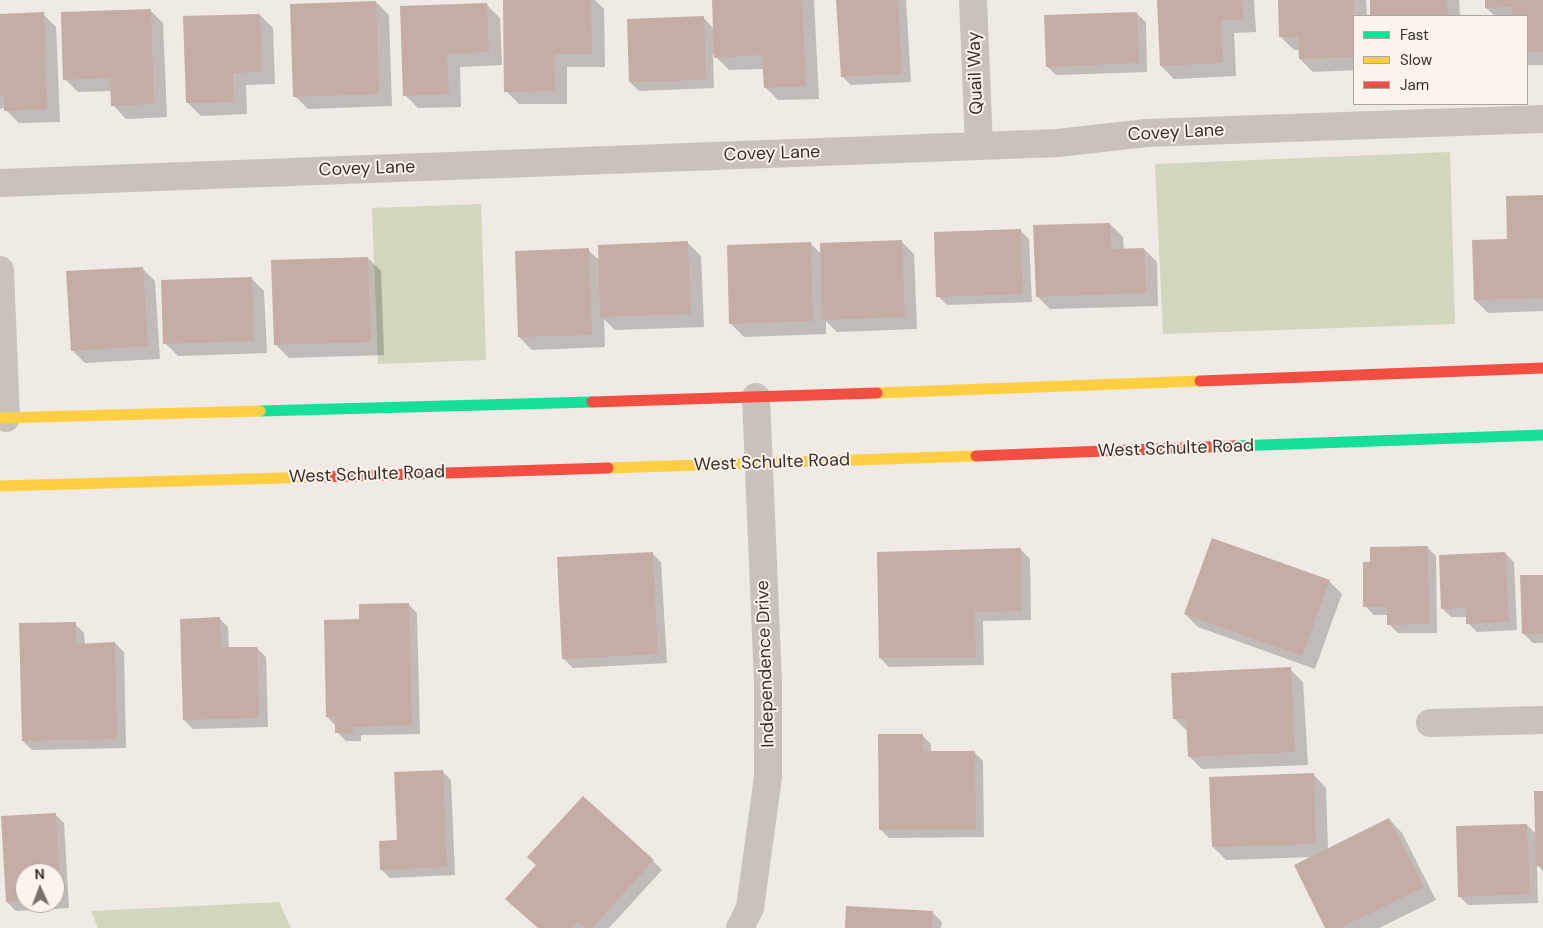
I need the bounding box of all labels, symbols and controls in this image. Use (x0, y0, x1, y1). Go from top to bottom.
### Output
legend (1353, 15, 1528, 105)
text: Fast (1400, 25, 1429, 45)
street label: Quail Way (964, 31, 988, 115)
text: Slow (1400, 50, 1432, 70)
text: Jam (1400, 75, 1429, 95)
street label: Covey Lane (1127, 120, 1225, 146)
street label: Covey Lane (723, 142, 821, 166)
street label: Covey Lane (318, 157, 416, 181)
street label: West Schulte Road (1097, 435, 1255, 463)
street label: West Schulte Road (693, 449, 851, 477)
street label: West Schulte Road (288, 461, 446, 489)
street label: Independence Drive (752, 580, 780, 748)
north arrow (15, 863, 65, 913)
text: N (34, 865, 45, 883)

